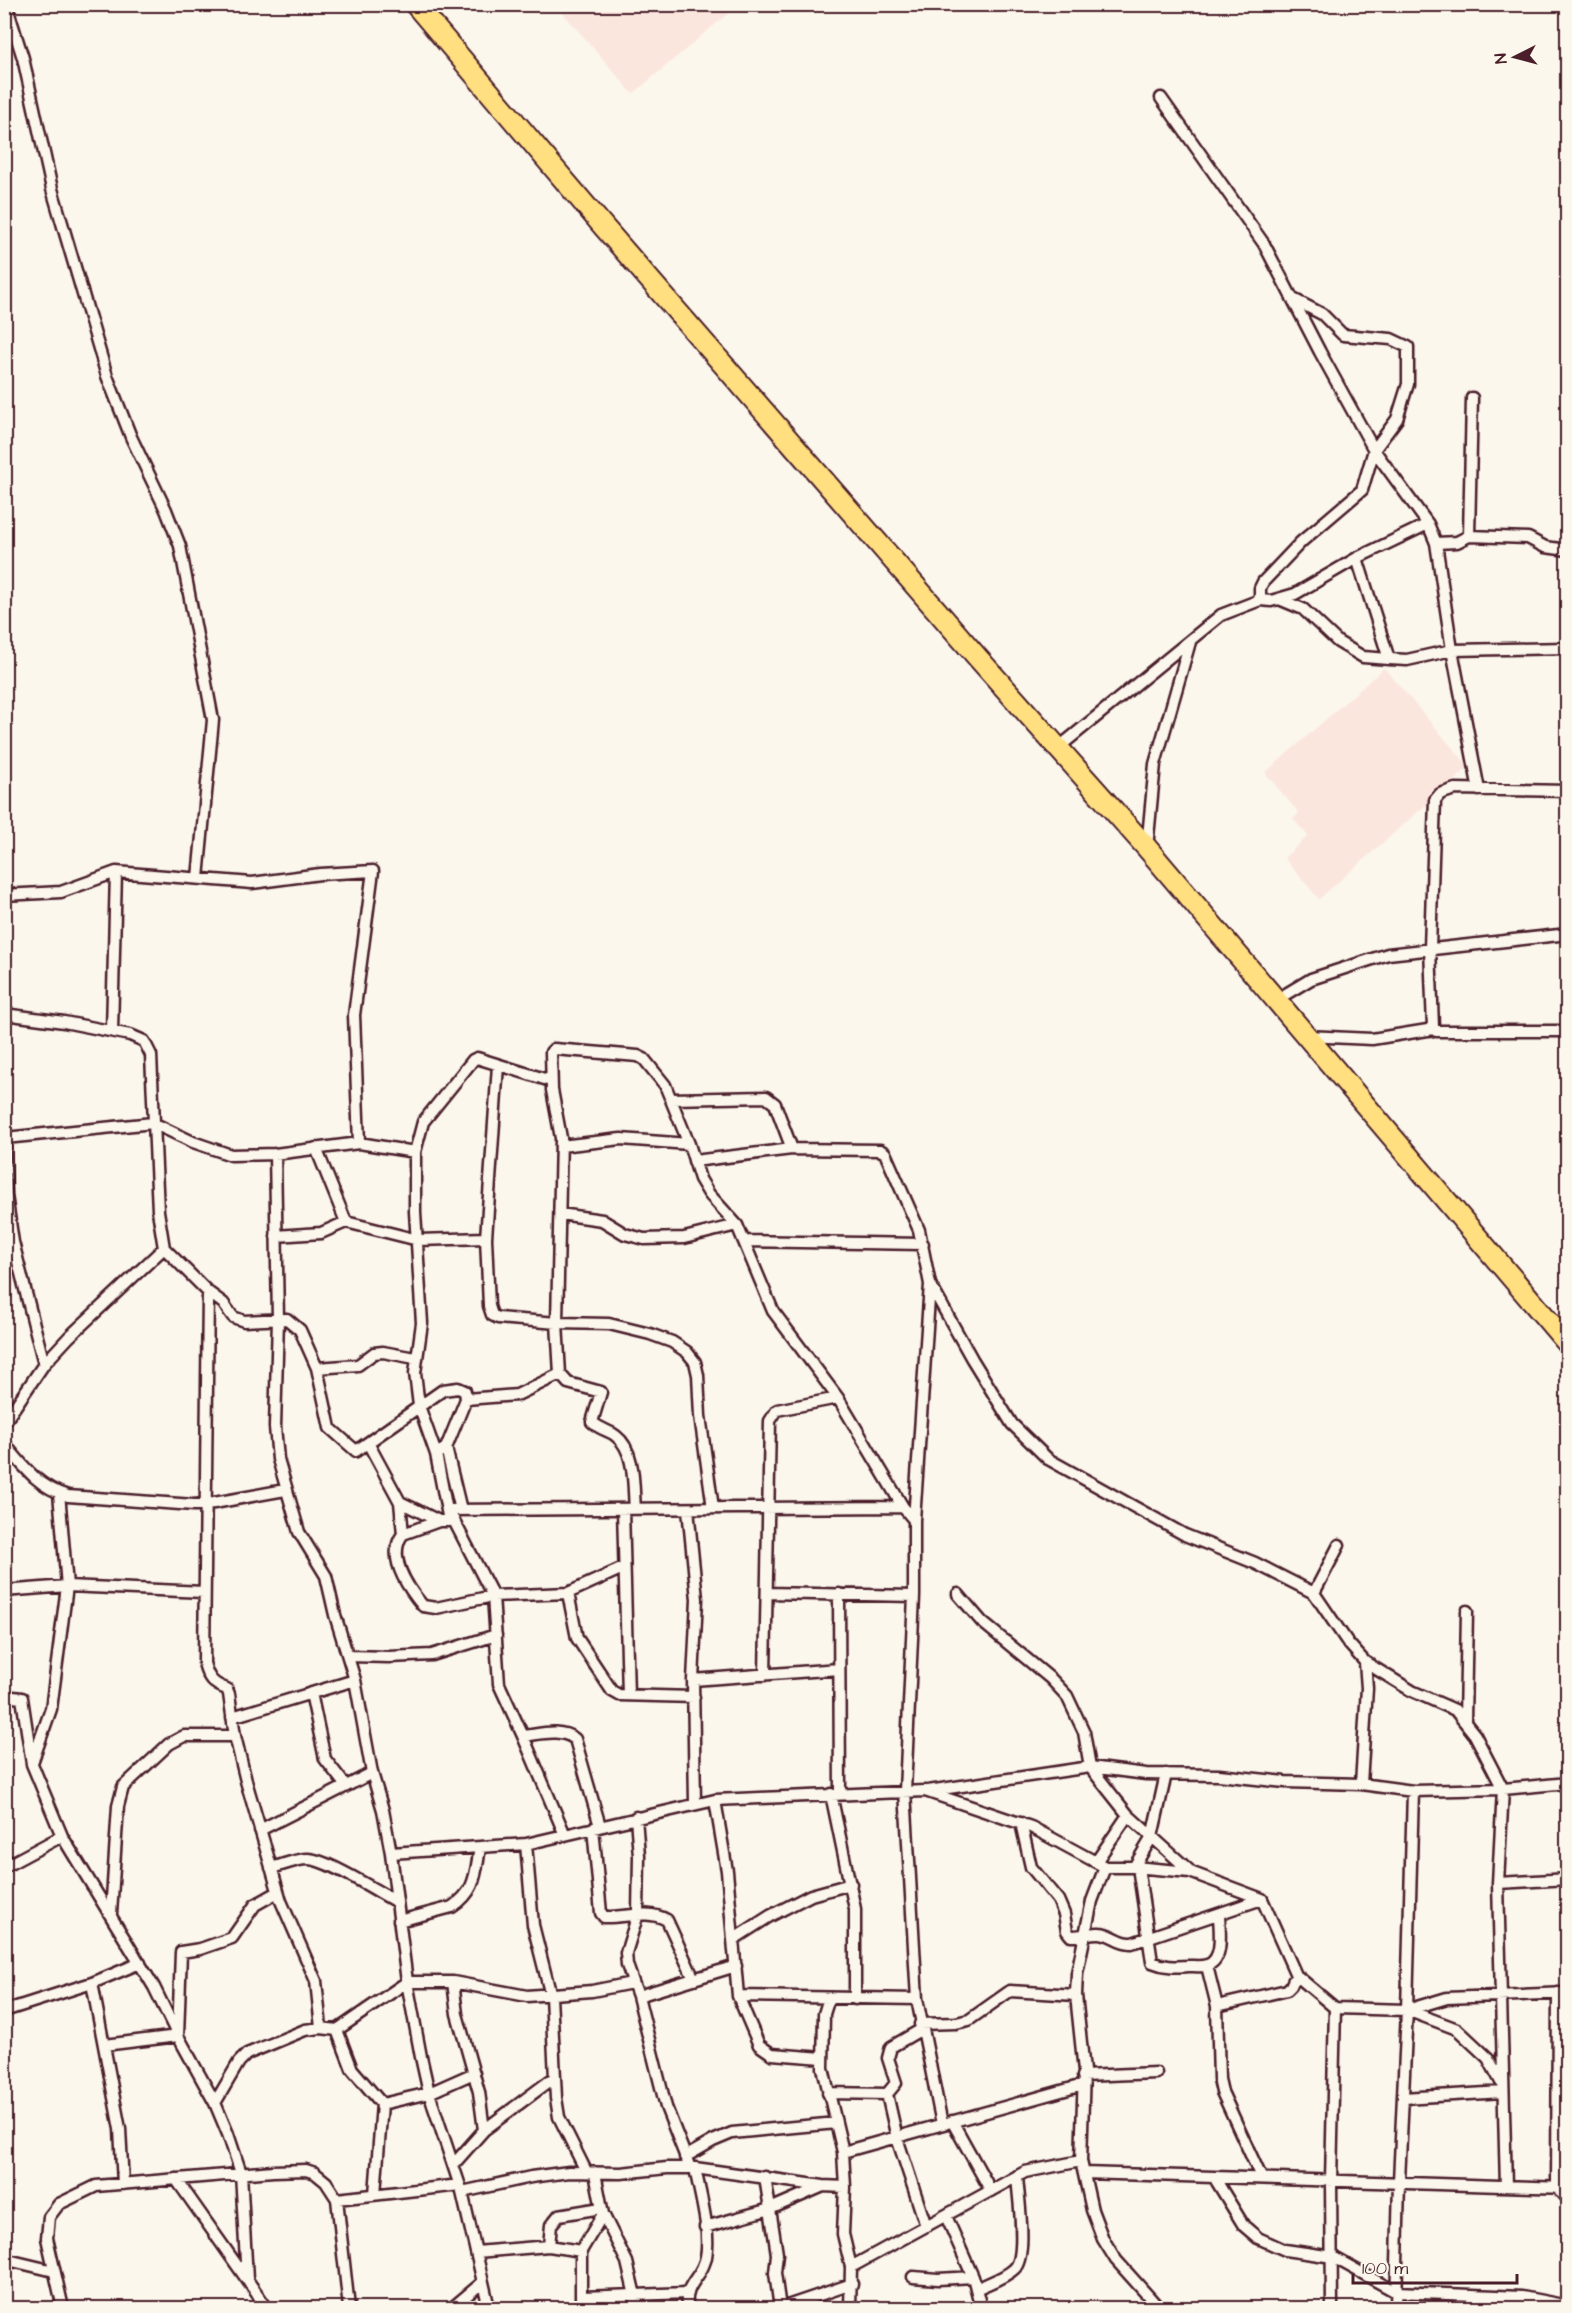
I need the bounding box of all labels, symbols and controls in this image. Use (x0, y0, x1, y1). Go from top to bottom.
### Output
north arrow (1485, 27, 1545, 87)
text: N (1490, 52, 1513, 65)
scale bar (1353, 2247, 1516, 2285)
text: 100 m (1362, 2256, 1408, 2281)

